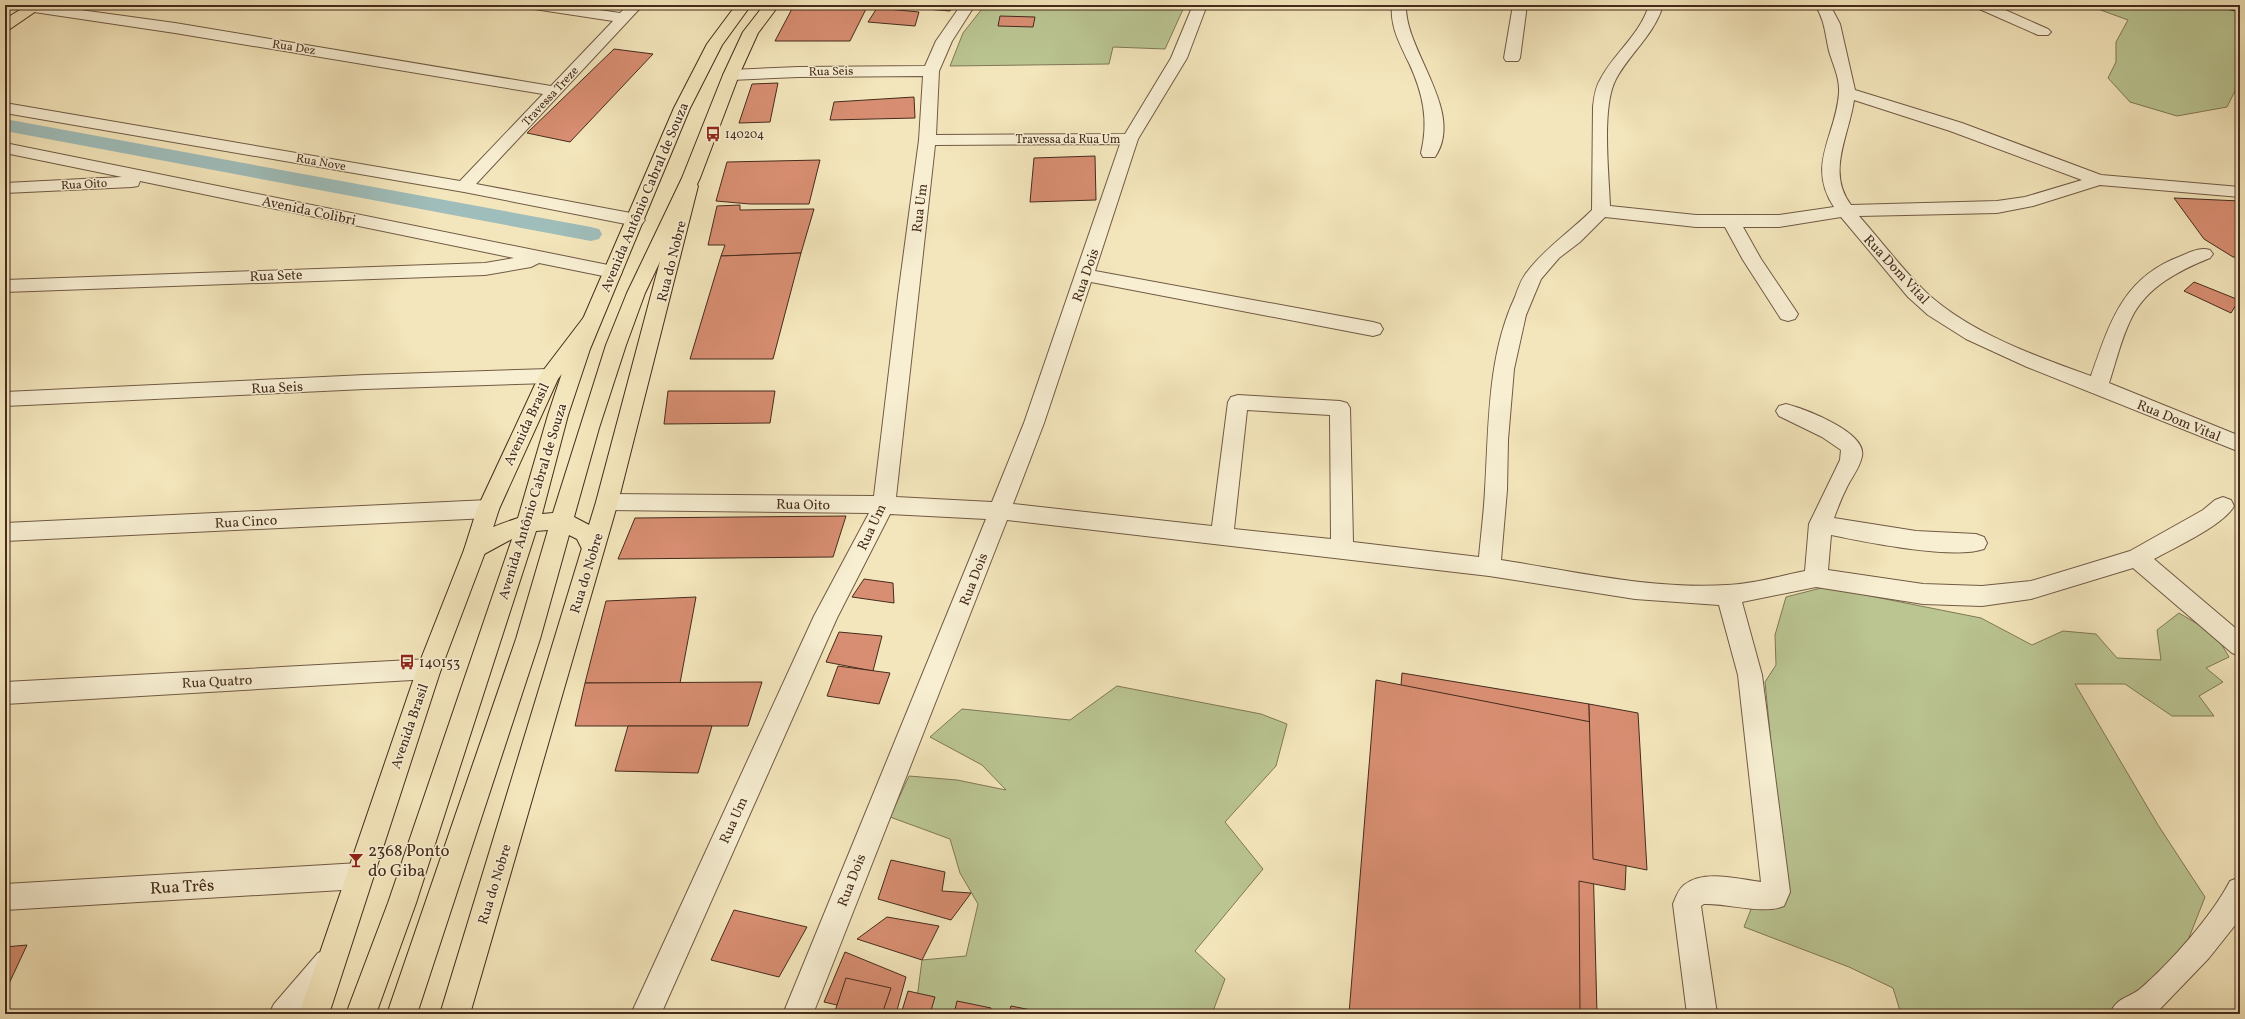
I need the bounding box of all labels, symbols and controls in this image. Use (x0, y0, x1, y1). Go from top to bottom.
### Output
street label: Rua Dez (271, 37, 317, 59)
street label: Travessa Treze (519, 63, 583, 130)
street label: Rua Seis (809, 64, 853, 80)
street label: Avenida Antônio Cabral de Souza (597, 100, 694, 295)
bus stop icon: 140204 (704, 125, 722, 143)
place label: 140204 (725, 127, 764, 143)
street label: Travessa da Rua Um (1016, 132, 1121, 148)
street label: Rua Nove (295, 151, 347, 175)
street label: Rua Oito (61, 176, 108, 194)
street label: Rua Um (908, 183, 933, 234)
street label: Avenida Colibri (260, 192, 357, 231)
street label: Rua do Nobre (653, 218, 692, 304)
street label: Rua Dom Vital (1859, 231, 1933, 309)
street label: Rua Dois (1068, 246, 1104, 305)
street label: Rua Sete (249, 266, 303, 287)
street label: Rua Seis (251, 378, 303, 399)
street label: Avenida Brasil (500, 380, 555, 469)
street label: Rua Dom Vital (2134, 396, 2223, 447)
street label: Avenida Antônio Cabral de Souza (494, 401, 572, 602)
street label: Rua Oito (776, 496, 830, 515)
street label: Rua Um (853, 501, 891, 554)
street label: Rua Cinco (214, 511, 278, 534)
street label: Rua do Nobre (566, 531, 609, 616)
street label: Rua Dois (956, 550, 993, 609)
bus stop icon: 140153 (398, 653, 416, 671)
place label: 140153 (419, 654, 460, 673)
street label: Rua Quatro (181, 671, 253, 694)
street label: Avenida Brasil (387, 681, 434, 772)
street label: Rua Um (716, 794, 753, 847)
place label: 2368 Ponto do Giba (368, 840, 450, 883)
street label: Rua do Nobre (474, 842, 517, 927)
bar icon: 2368 Ponto do Giba (347, 851, 365, 869)
street label: Rua Dois (834, 851, 871, 910)
street label: Rua Três (149, 874, 215, 901)

